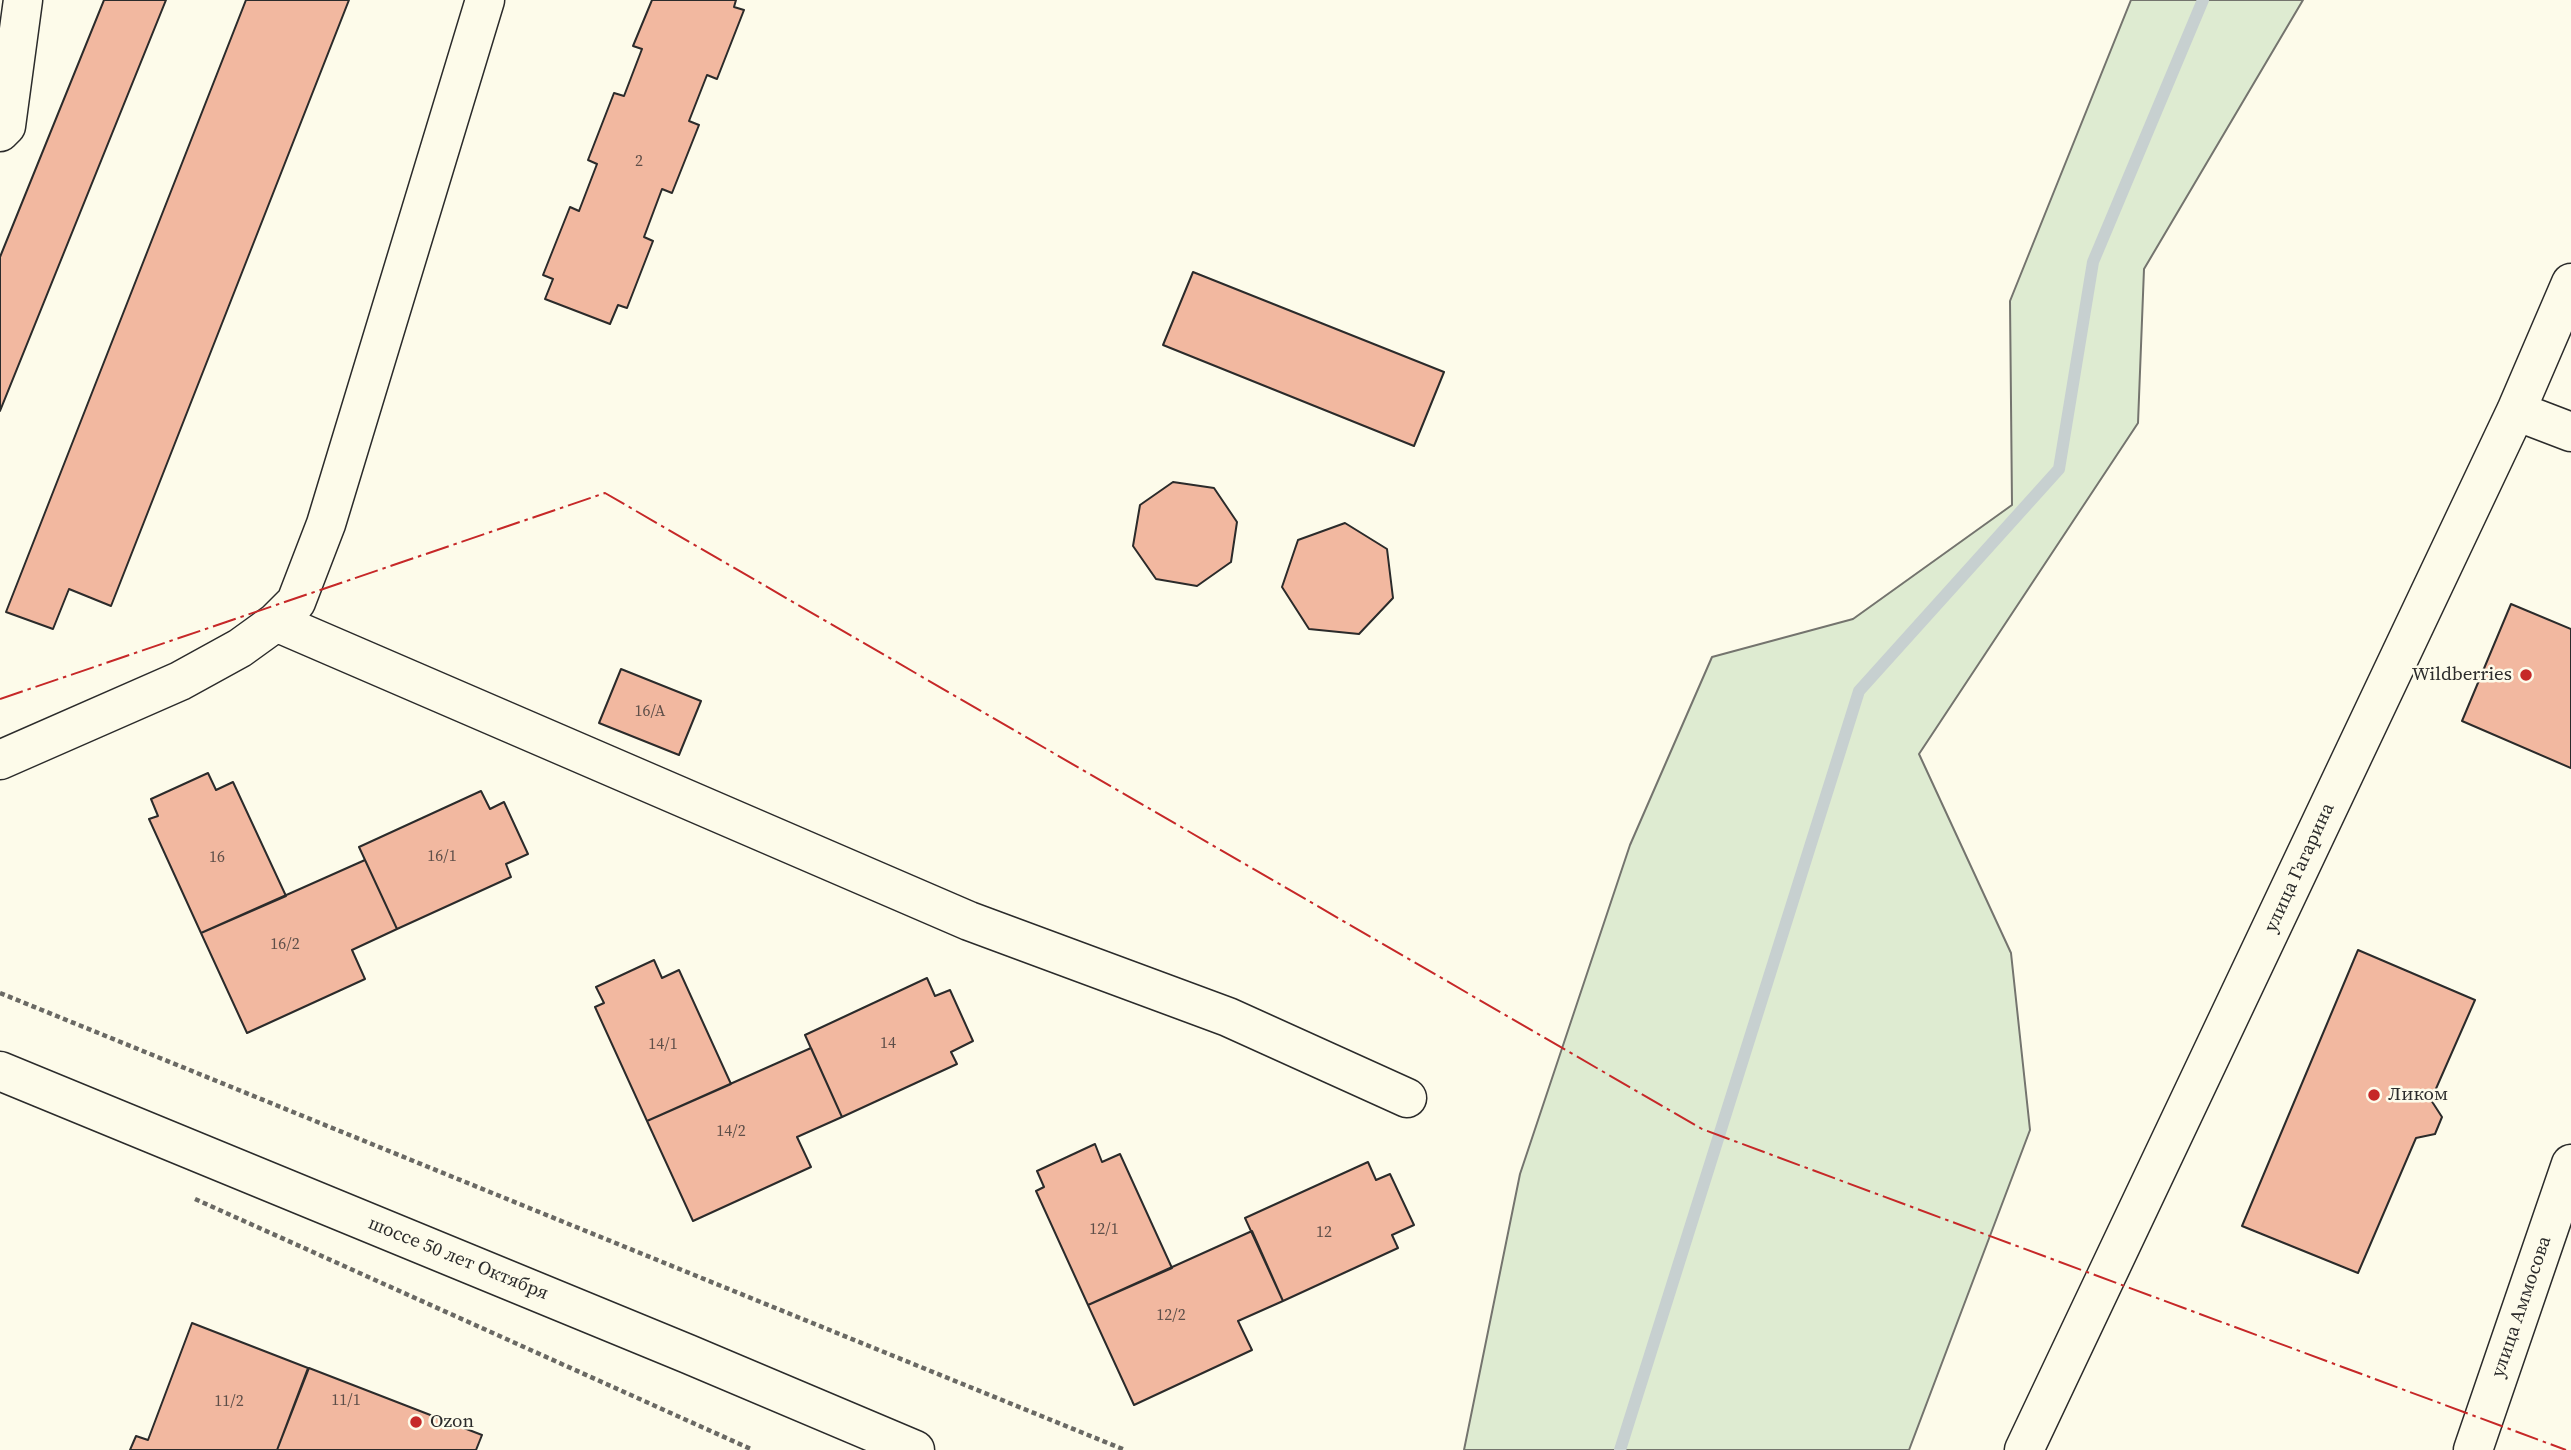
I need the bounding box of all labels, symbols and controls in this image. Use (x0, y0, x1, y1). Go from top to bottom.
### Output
house number: 2 (635, 152, 643, 172)
place label: Wildberries (2412, 664, 2512, 686)
marker: Wildberries (2518, 667, 2534, 683)
house number: 16/А (635, 702, 665, 722)
street label: улица Гагарина (2260, 800, 2340, 936)
house number: 16/1 (427, 847, 457, 867)
house number: 16 (209, 848, 225, 868)
house number: 16/2 (270, 935, 300, 955)
house number: 14 (880, 1034, 896, 1054)
house number: 14/1 (648, 1035, 678, 1055)
place label: Ликом (2388, 1084, 2448, 1106)
marker: Ликом (2366, 1087, 2382, 1103)
house number: 14/2 (716, 1122, 746, 1142)
street label: шоссе 50 лет Октября (364, 1212, 552, 1306)
house number: 12/1 (1089, 1220, 1119, 1240)
house number: 12 (1316, 1223, 1332, 1243)
street label: улица Аммосова (2487, 1233, 2557, 1381)
house number: 12/2 (1156, 1306, 1186, 1326)
house number: 11/1 (331, 1391, 361, 1411)
house number: 11/2 (214, 1392, 244, 1412)
place label: Ozon (430, 1411, 474, 1433)
marker: Ozon (408, 1414, 424, 1430)

